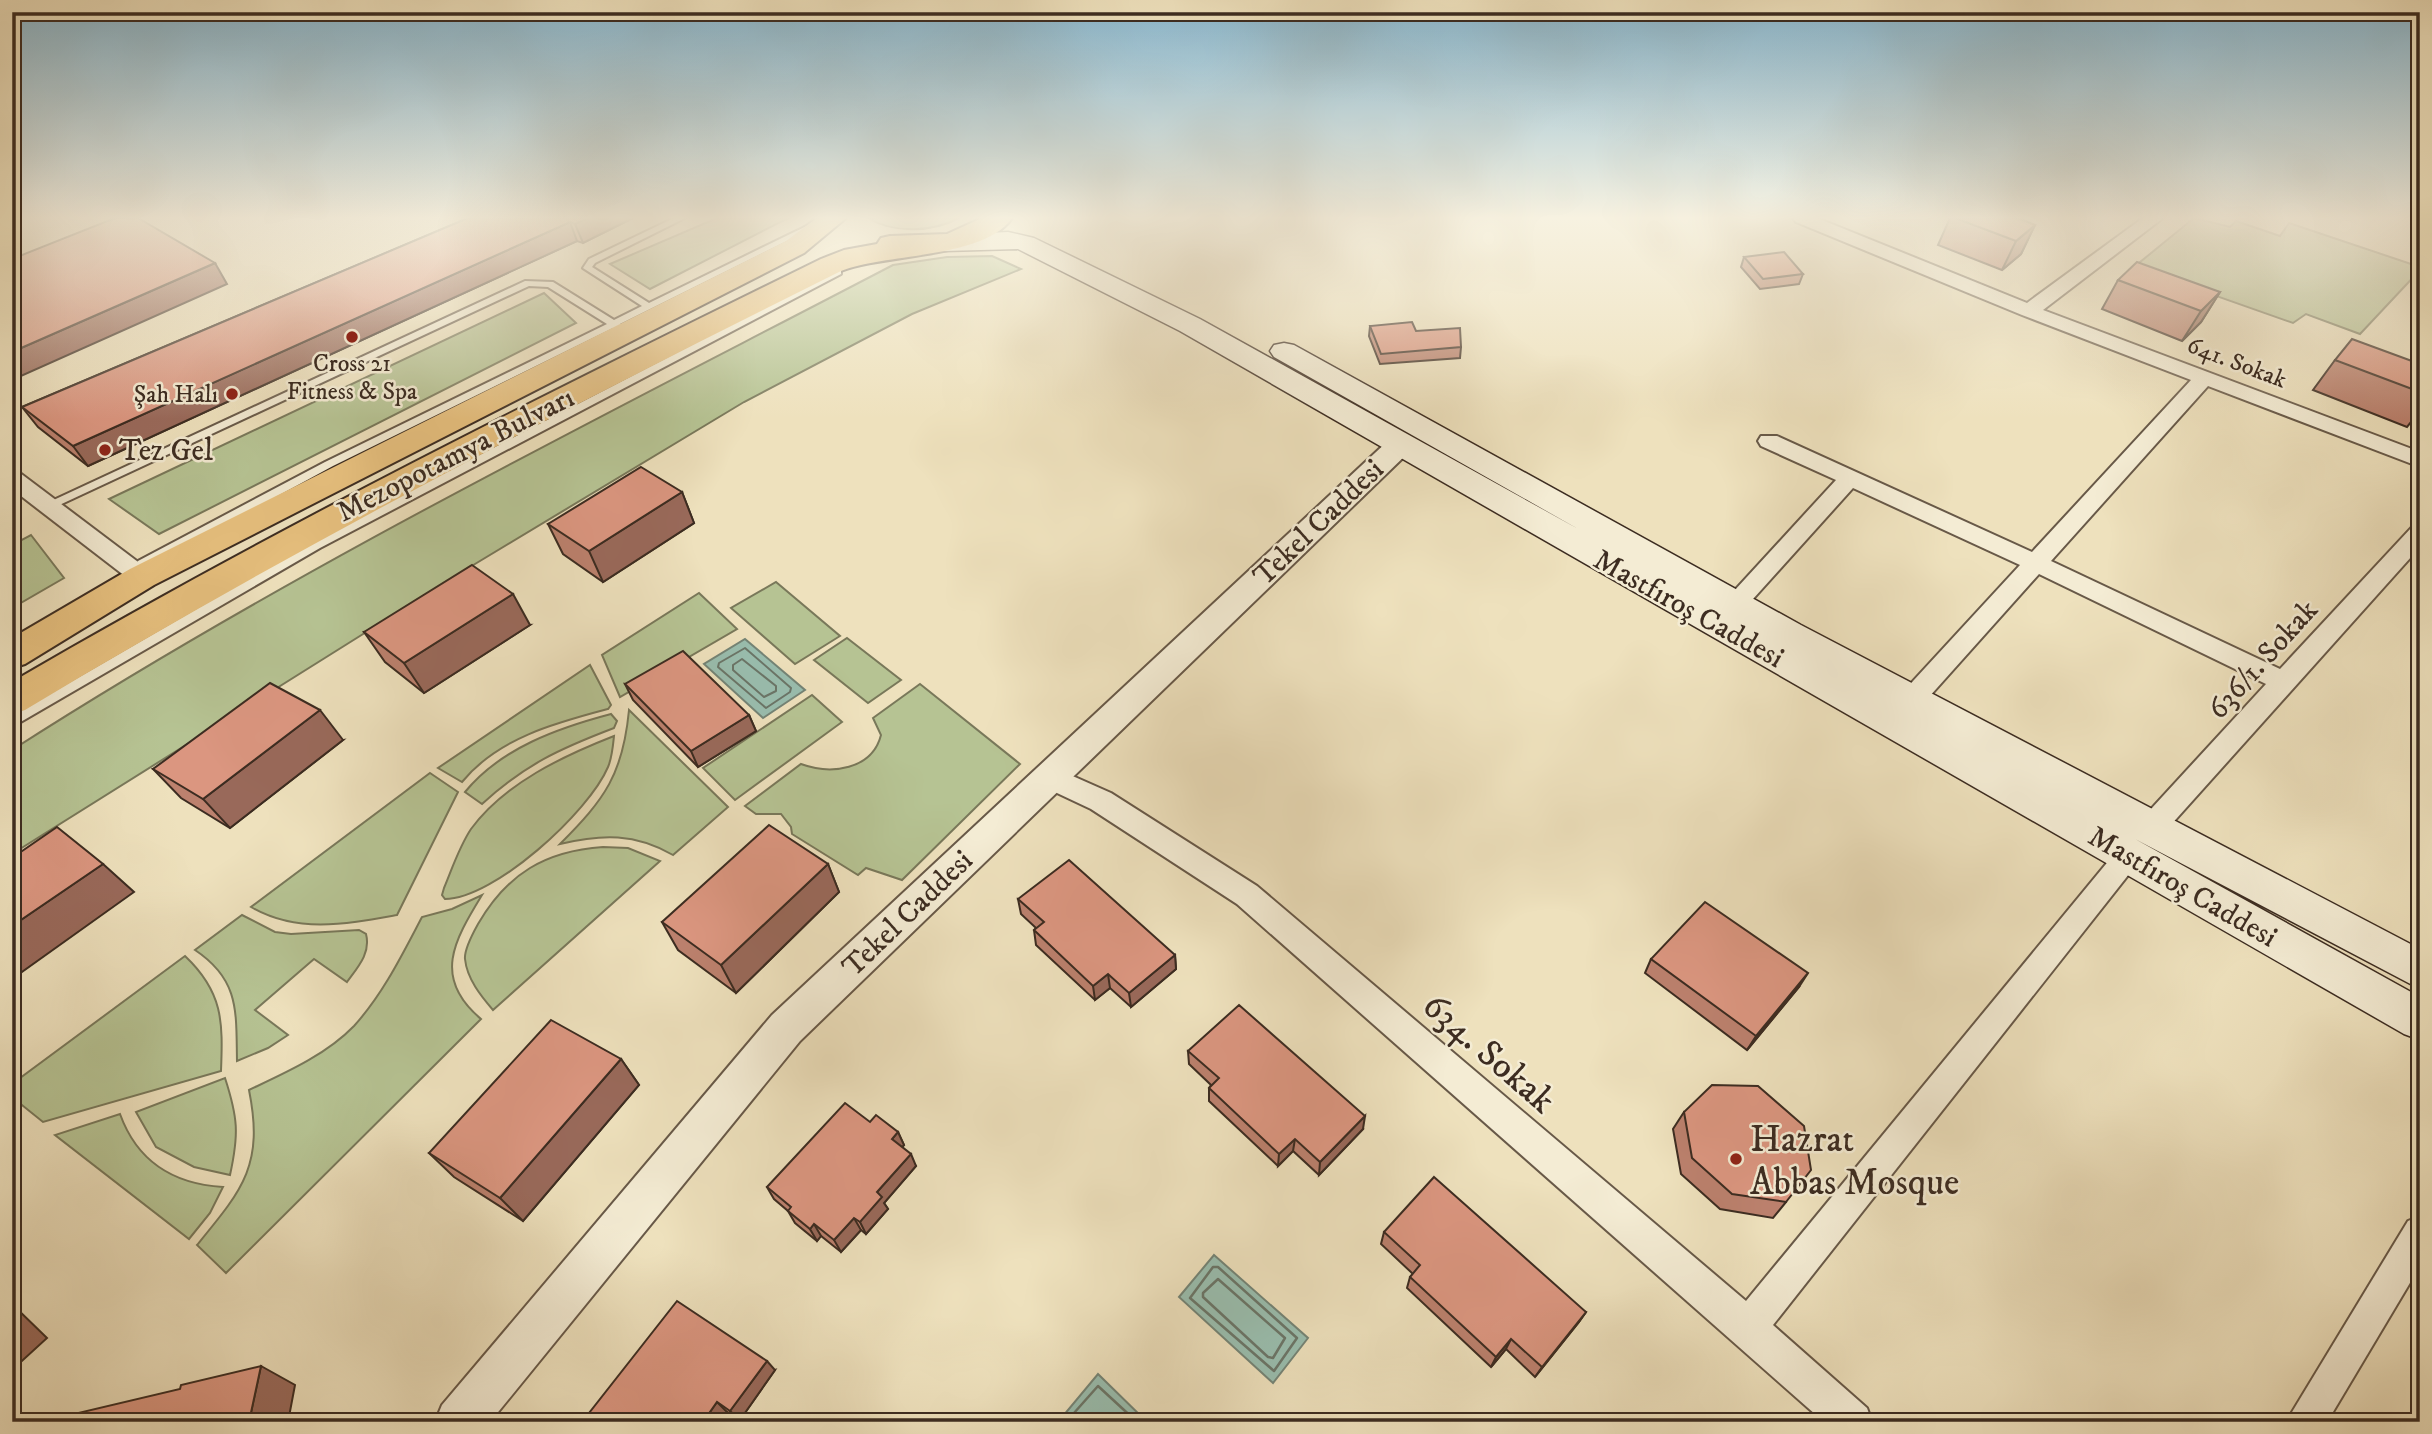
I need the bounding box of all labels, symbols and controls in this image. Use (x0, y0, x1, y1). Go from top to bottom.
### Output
marker: Cross 21 Fitness & Spa (344, 329, 360, 345)
street label: 641. Sokak (2183, 330, 2291, 396)
place label: Cross 21 Fitness & Spa (287, 349, 418, 407)
street label: Mezopotamya Bulvarı (331, 379, 581, 531)
place label: Şah Halı (134, 380, 218, 410)
marker: Şah Halı (224, 386, 240, 402)
place label: Tez Gel (119, 433, 213, 470)
marker: Tez Gel (97, 442, 113, 458)
street label: Tekel Caddesi (1246, 452, 1392, 595)
street label: Mastfıroş Caddesi (1587, 542, 1790, 677)
street label: 636/1. Sokak (2200, 593, 2326, 727)
street label: Mastfıroş Caddesi (2081, 818, 2283, 956)
street label: Tekel Caddesi (835, 843, 981, 986)
street label: 634. Sokak (1412, 983, 1565, 1125)
place label: Hazrat Abbas Mosque (1750, 1117, 1959, 1207)
marker: Hazrat Abbas Mosque (1728, 1151, 1744, 1167)

